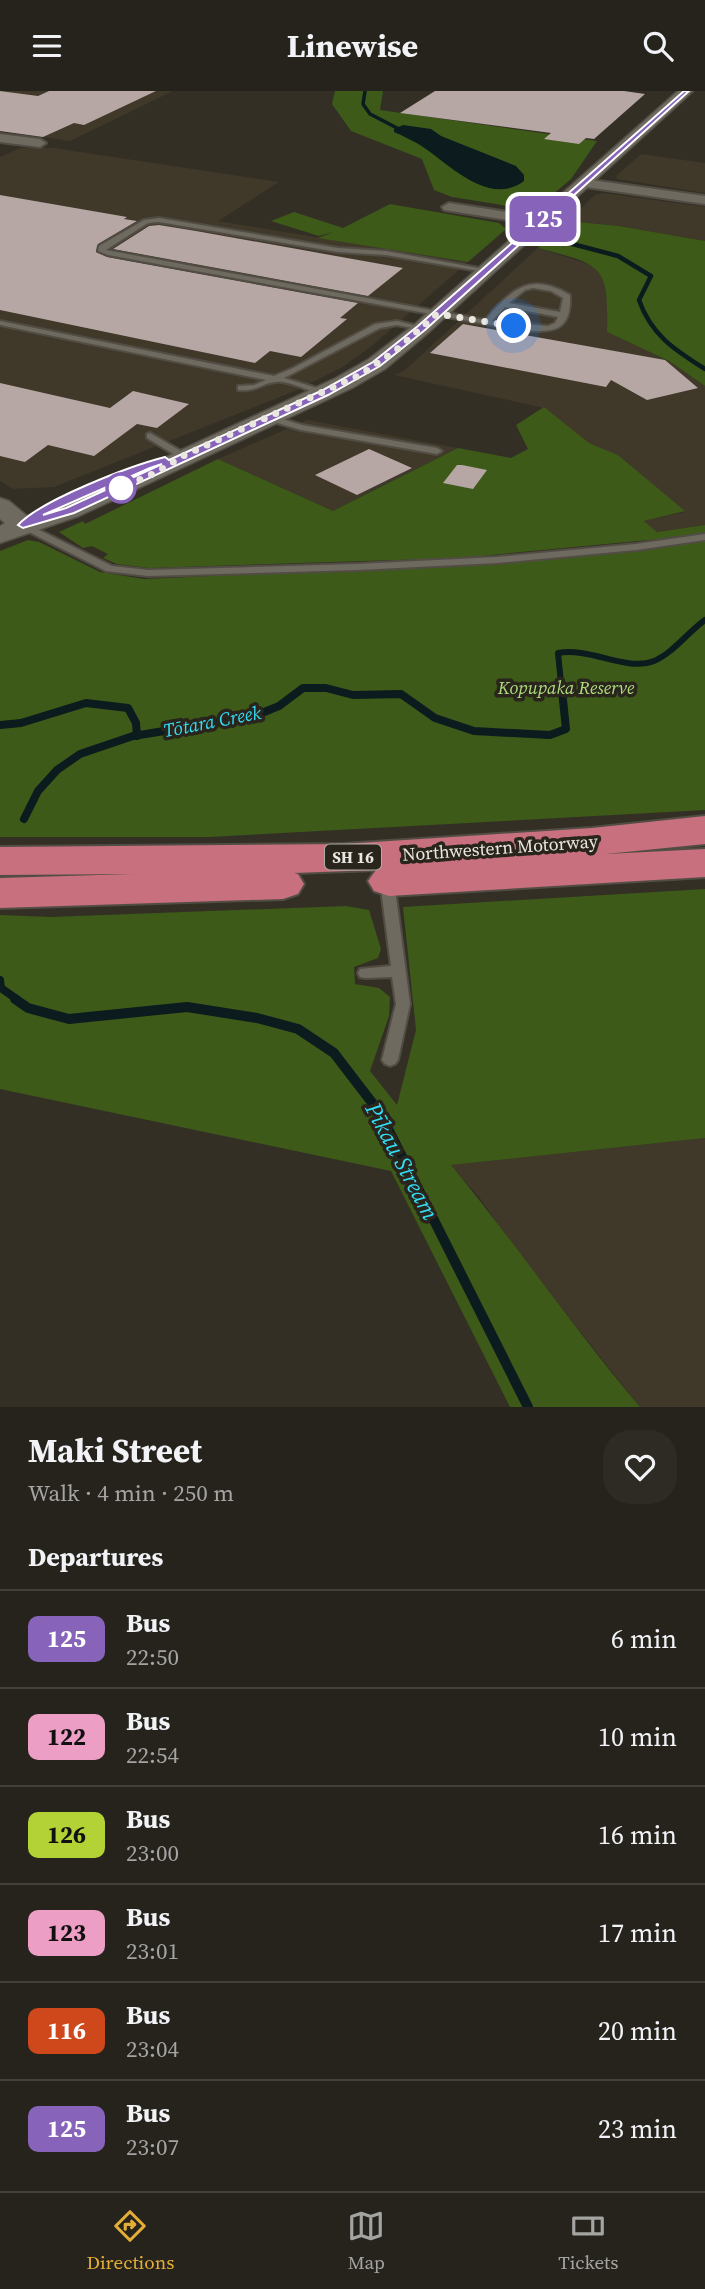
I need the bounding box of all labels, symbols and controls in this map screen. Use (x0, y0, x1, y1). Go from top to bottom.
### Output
text: Linewise (287, 24, 418, 68)
icon: menu (28, 27, 66, 65)
icon: search (639, 27, 677, 65)
line badge: 125 (503, 196, 583, 242)
text: 125 (523, 202, 563, 235)
your location (496, 308, 531, 343)
unlabelled marker (106, 473, 136, 503)
park label: Kopupaka Reserve (497, 675, 635, 700)
water label: Tōtara Creek (161, 699, 263, 743)
street label: Northwestern Motorway (401, 828, 599, 867)
road number: SH 16 (325, 845, 381, 869)
water label: Pīkau Stream (357, 1096, 446, 1225)
text: Maki Street (28, 1428, 202, 1473)
button: heart (603, 1430, 677, 1504)
text: Walk · 4 min · 250 m (28, 1477, 234, 1509)
text: Departures (28, 1539, 163, 1575)
text: Bus (126, 1605, 170, 1641)
text: 6 min (611, 1621, 677, 1657)
text: 125 (47, 1622, 86, 1655)
text: 22:50 (126, 1641, 179, 1673)
text: Bus (126, 1703, 170, 1739)
text: 10 min (598, 1719, 677, 1755)
text: 122 (47, 1720, 86, 1753)
text: 22:54 (126, 1739, 179, 1771)
text: Bus (126, 1801, 170, 1837)
text: 16 min (598, 1817, 677, 1853)
text: 126 (47, 1818, 86, 1851)
text: 23:00 (126, 1837, 179, 1869)
text: Bus (126, 1899, 170, 1935)
text: 17 min (598, 1915, 677, 1951)
text: 123 (47, 1916, 86, 1949)
text: 23:01 (126, 1935, 179, 1967)
text: Bus (126, 1997, 170, 2033)
text: 20 min (598, 2013, 677, 2049)
text: 116 (47, 2014, 86, 2047)
text: 23:04 (126, 2033, 179, 2065)
text: Bus (126, 2095, 170, 2131)
text: 23 min (598, 2111, 677, 2147)
text: 125 (47, 2112, 86, 2145)
text: 23:07 (126, 2131, 179, 2163)
tab: Directions (86, 2207, 174, 2275)
tab: Map (347, 2207, 385, 2275)
tab: Tickets (558, 2207, 619, 2275)

